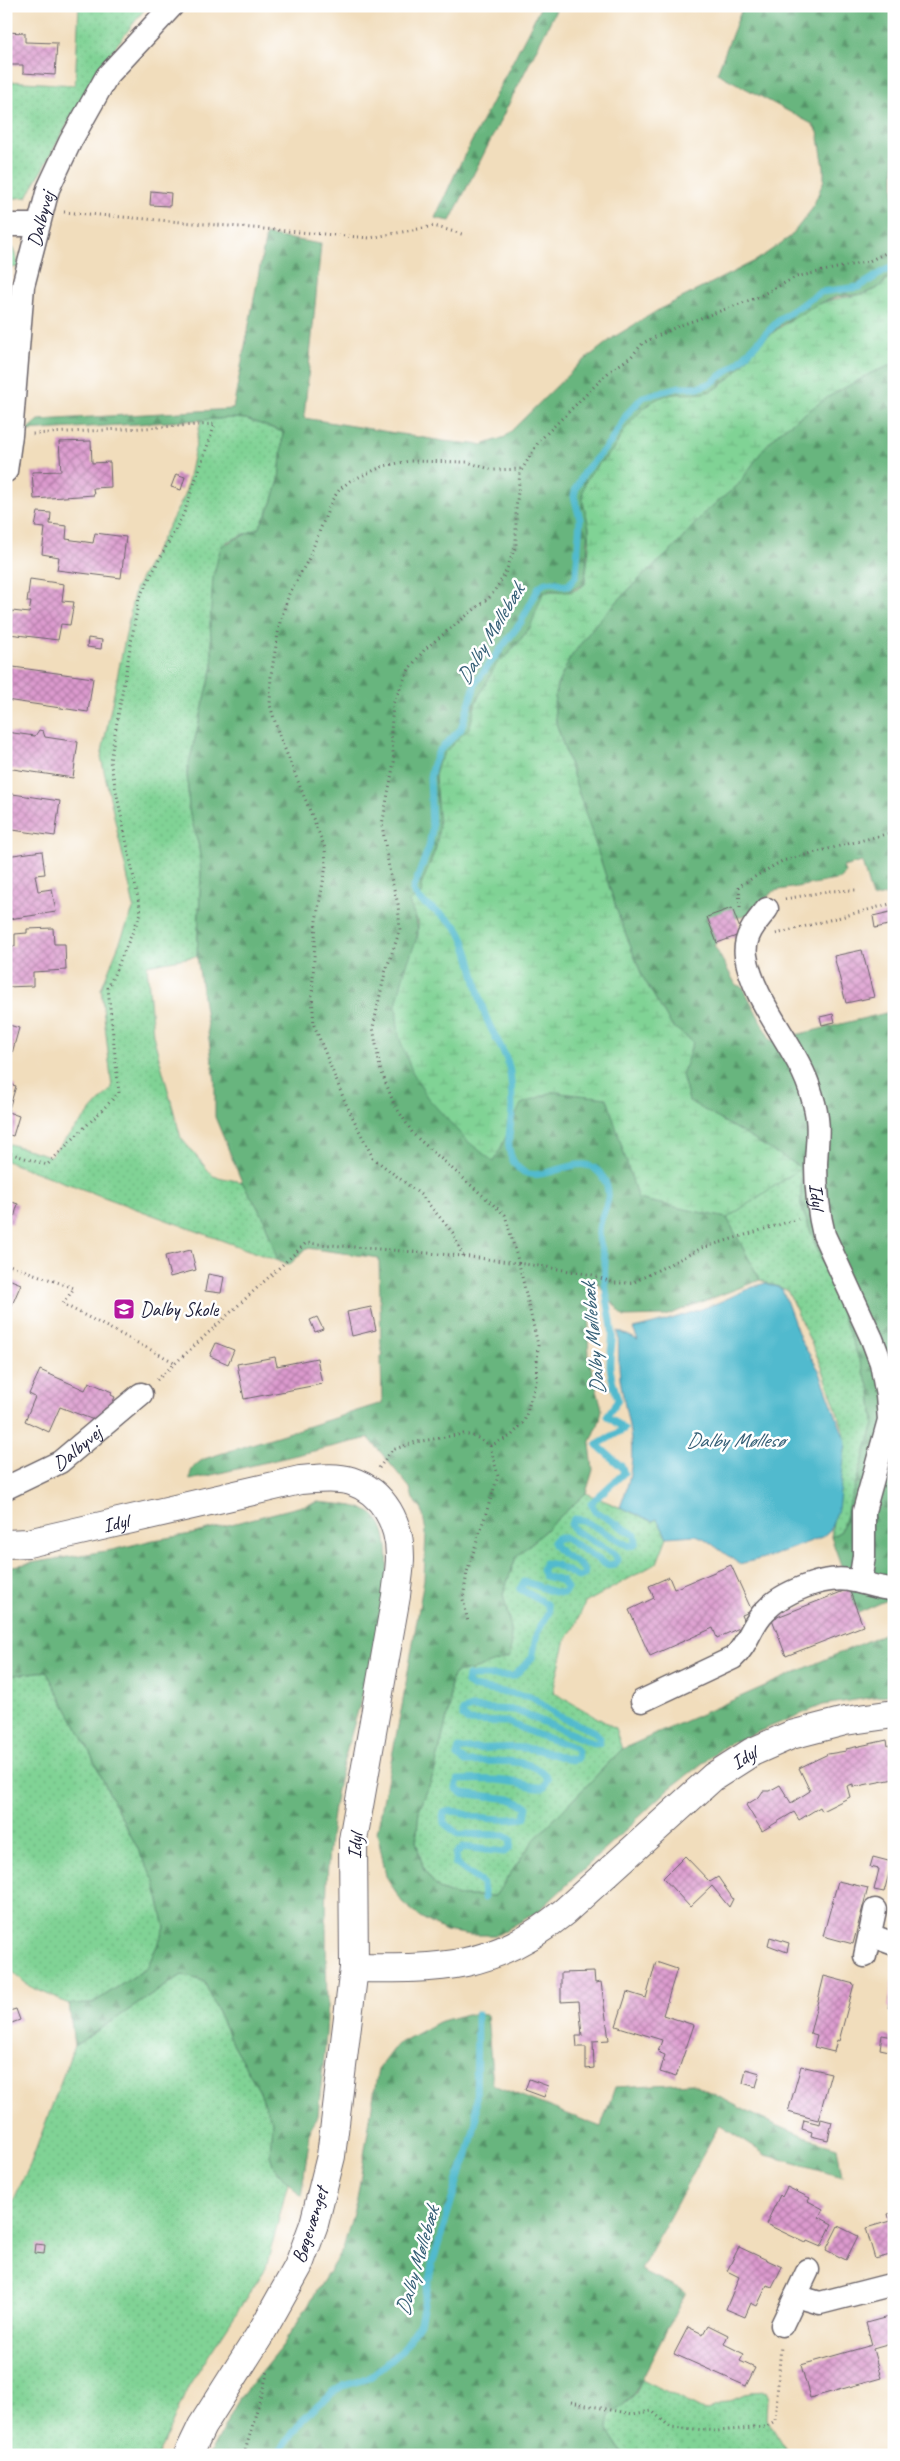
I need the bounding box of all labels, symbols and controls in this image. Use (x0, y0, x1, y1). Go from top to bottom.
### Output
street label: Dalbyvej (21, 186, 60, 249)
water label: Dalby Møllebæk (450, 577, 532, 689)
street label: Idyl (804, 1183, 832, 1215)
water label: Dalby Møllebæk (575, 1279, 611, 1396)
school or university icon: Dalby Skole (112, 1297, 136, 1321)
place label: Dalby Skole (140, 1297, 220, 1322)
street label: Dalbyvej (49, 1418, 109, 1476)
water label: Dalby Møllesø (686, 1427, 788, 1453)
street label: Idyl (100, 1507, 135, 1538)
street label: Idyl (726, 1738, 763, 1775)
street label: Idyl (342, 1829, 369, 1860)
street label: Bøgevænget (286, 2181, 335, 2266)
water label: Dalby Møllebæk (389, 2201, 446, 2318)

